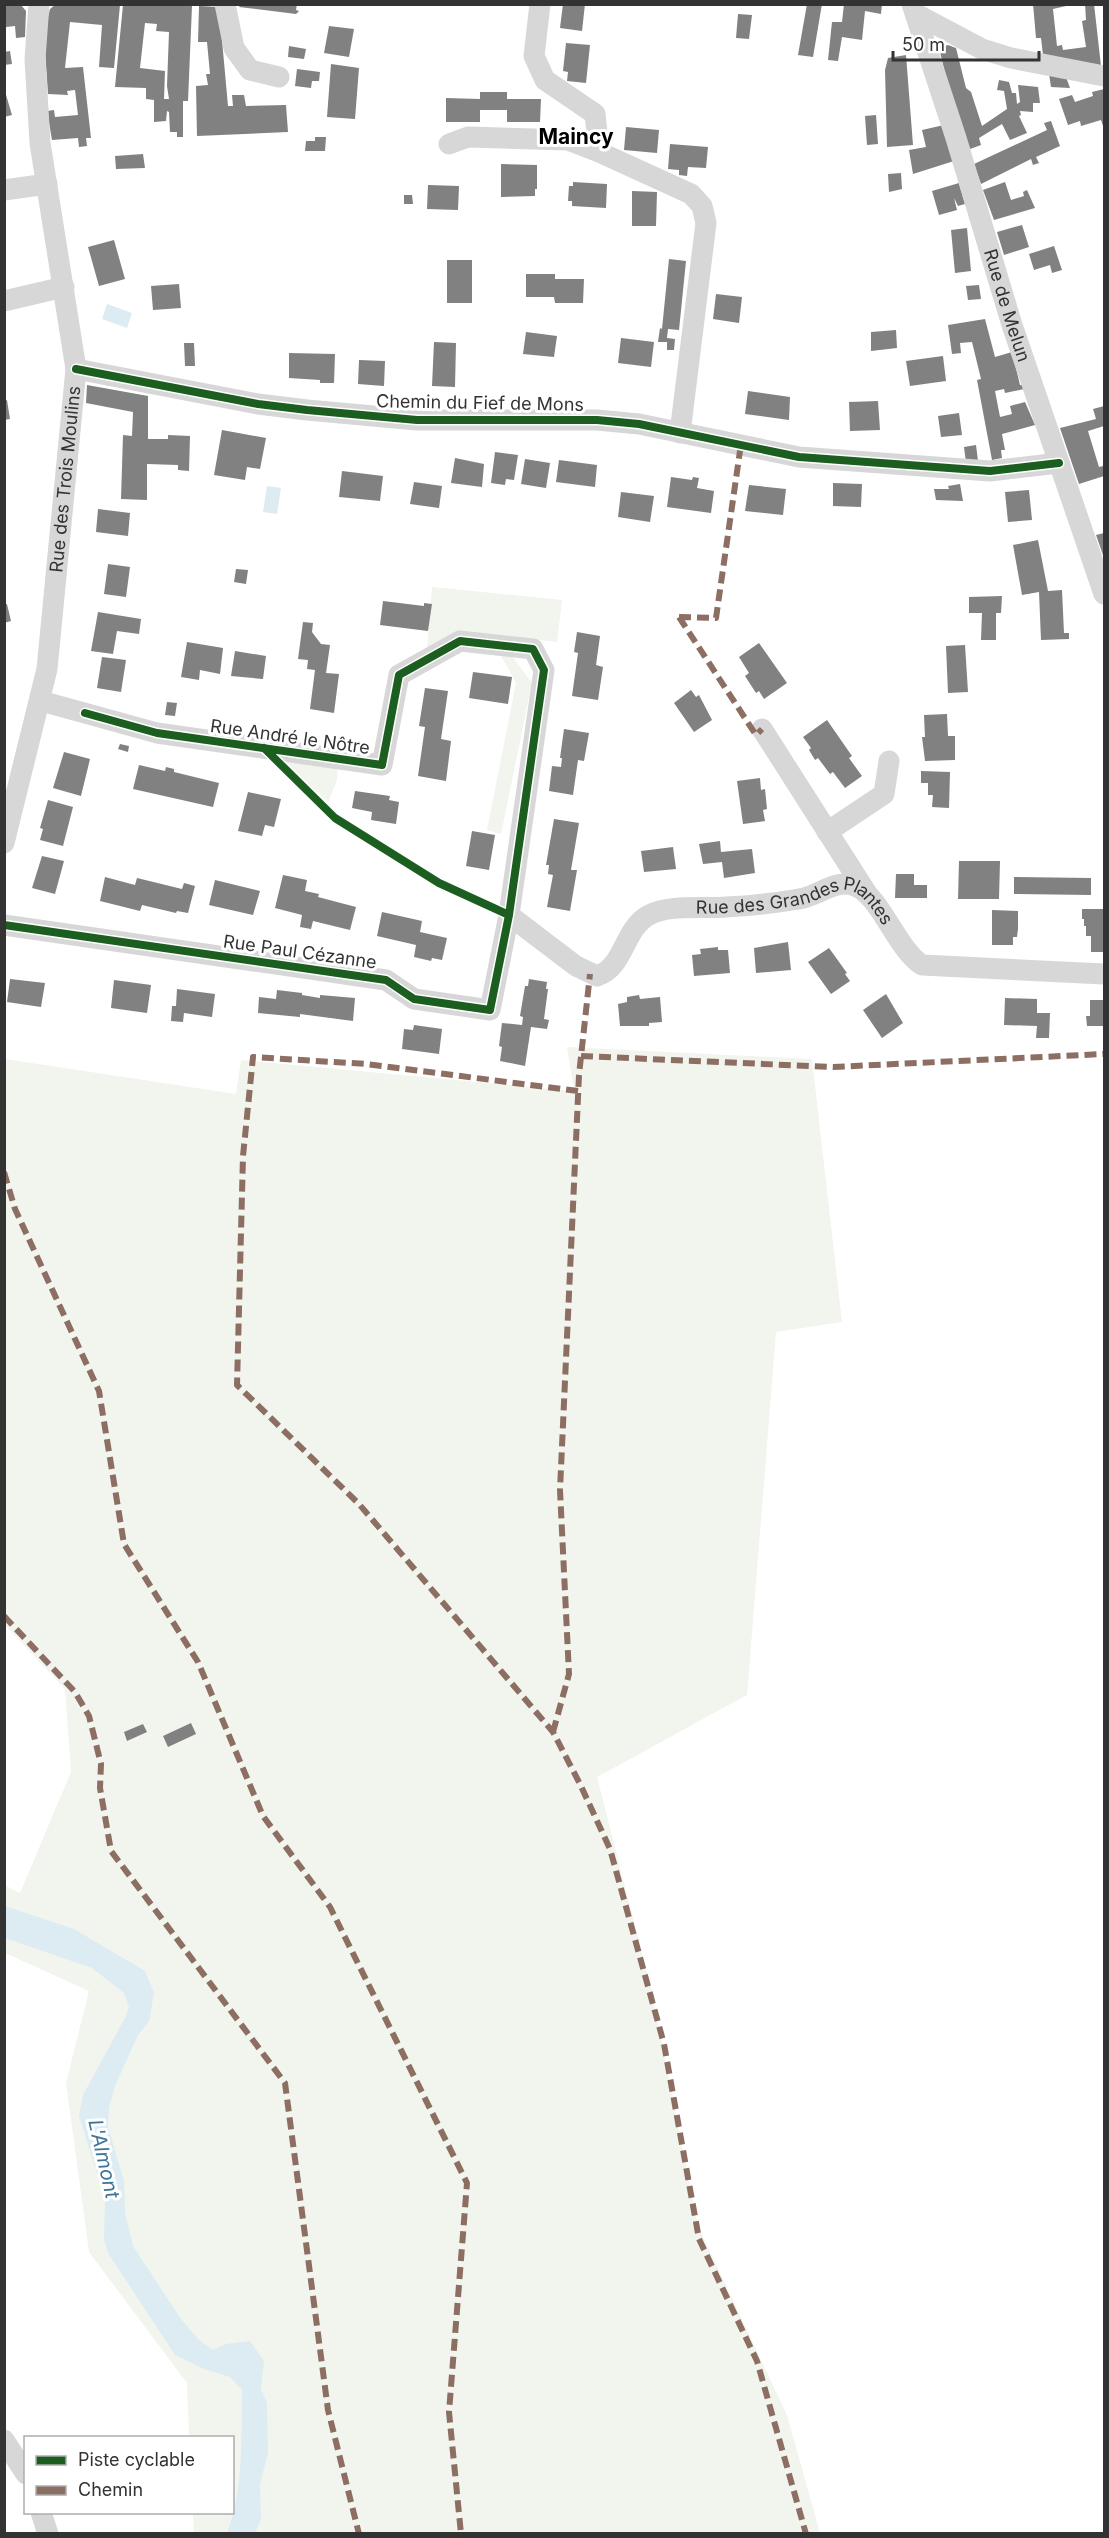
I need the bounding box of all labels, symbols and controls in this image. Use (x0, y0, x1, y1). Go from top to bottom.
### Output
scale bar (893, 24, 1038, 62)
text: 50 m (902, 34, 945, 55)
district label: Maincy (538, 124, 614, 149)
street label: Rue de Melun (980, 246, 1035, 364)
street label: Rue des Trois Moulins (45, 385, 84, 573)
street label: Chemin du Fief de Mons (376, 390, 584, 415)
street label: Rue André le Nôtre (209, 715, 371, 758)
street label: Rue des Grandes Plantes (696, 873, 898, 928)
street label: Rue Paul Cézanne (222, 930, 378, 973)
water label: L'Almont (83, 2117, 125, 2201)
legend (24, 2436, 234, 2514)
text: Piste cyclable (78, 2449, 195, 2470)
text: Chemin (78, 2479, 143, 2500)

